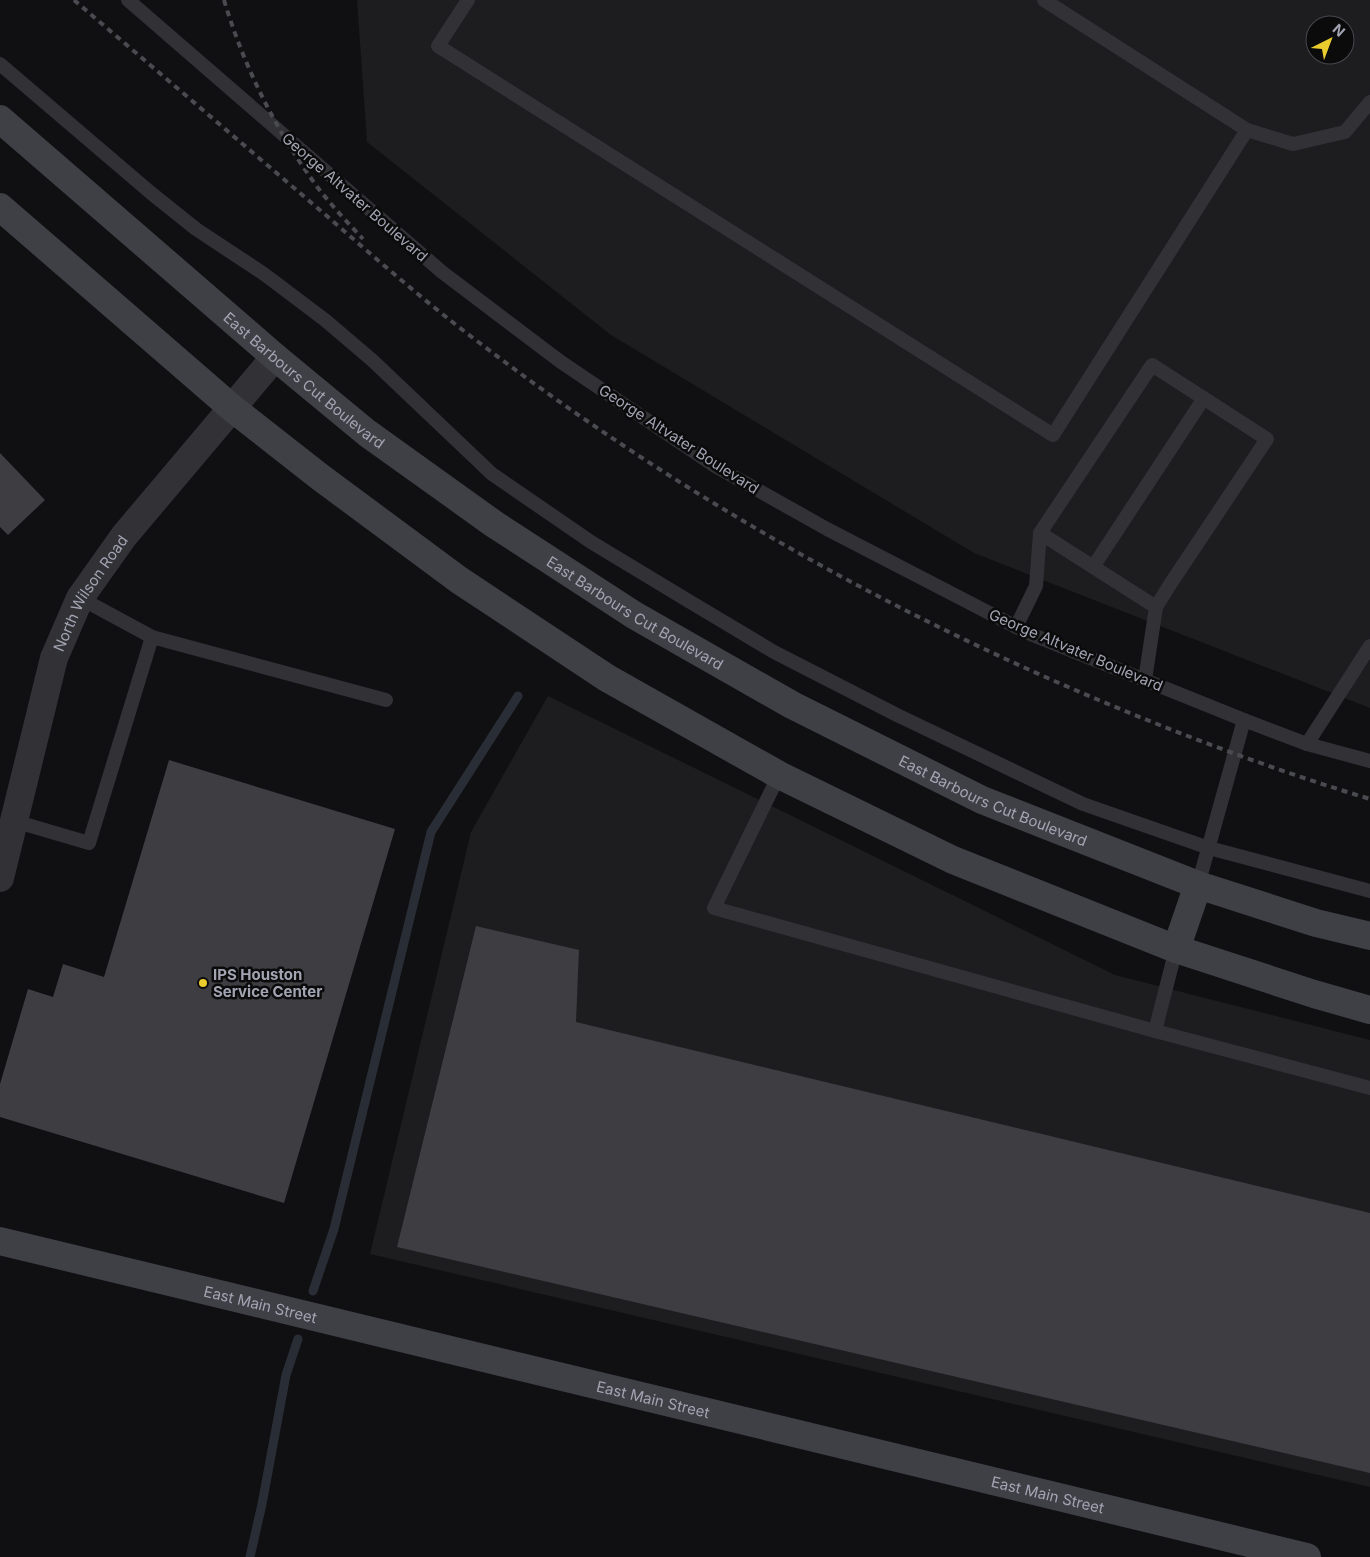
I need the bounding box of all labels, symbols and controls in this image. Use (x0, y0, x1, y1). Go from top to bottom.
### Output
north arrow (1305, 15, 1355, 65)
text: N (1329, 20, 1349, 40)
street label: George Altvater Boulevard (278, 128, 432, 266)
street label: East Barbours Cut Boulevard (220, 308, 389, 452)
street label: George Altvater Boulevard (595, 380, 763, 498)
street label: North Wilson Road (49, 531, 131, 654)
street label: East Barbours Cut Boulevard (543, 551, 727, 674)
street label: George Altvater Boulevard (986, 605, 1166, 695)
street label: East Barbours Cut Boulevard (896, 751, 1090, 850)
place label: IPS Houston Service Center (213, 965, 322, 1001)
marker: IPS Houston Service Center (197, 977, 209, 989)
street label: East Main Street (202, 1281, 319, 1327)
street label: East Main Street (595, 1376, 712, 1422)
street label: East Main Street (989, 1472, 1106, 1517)

